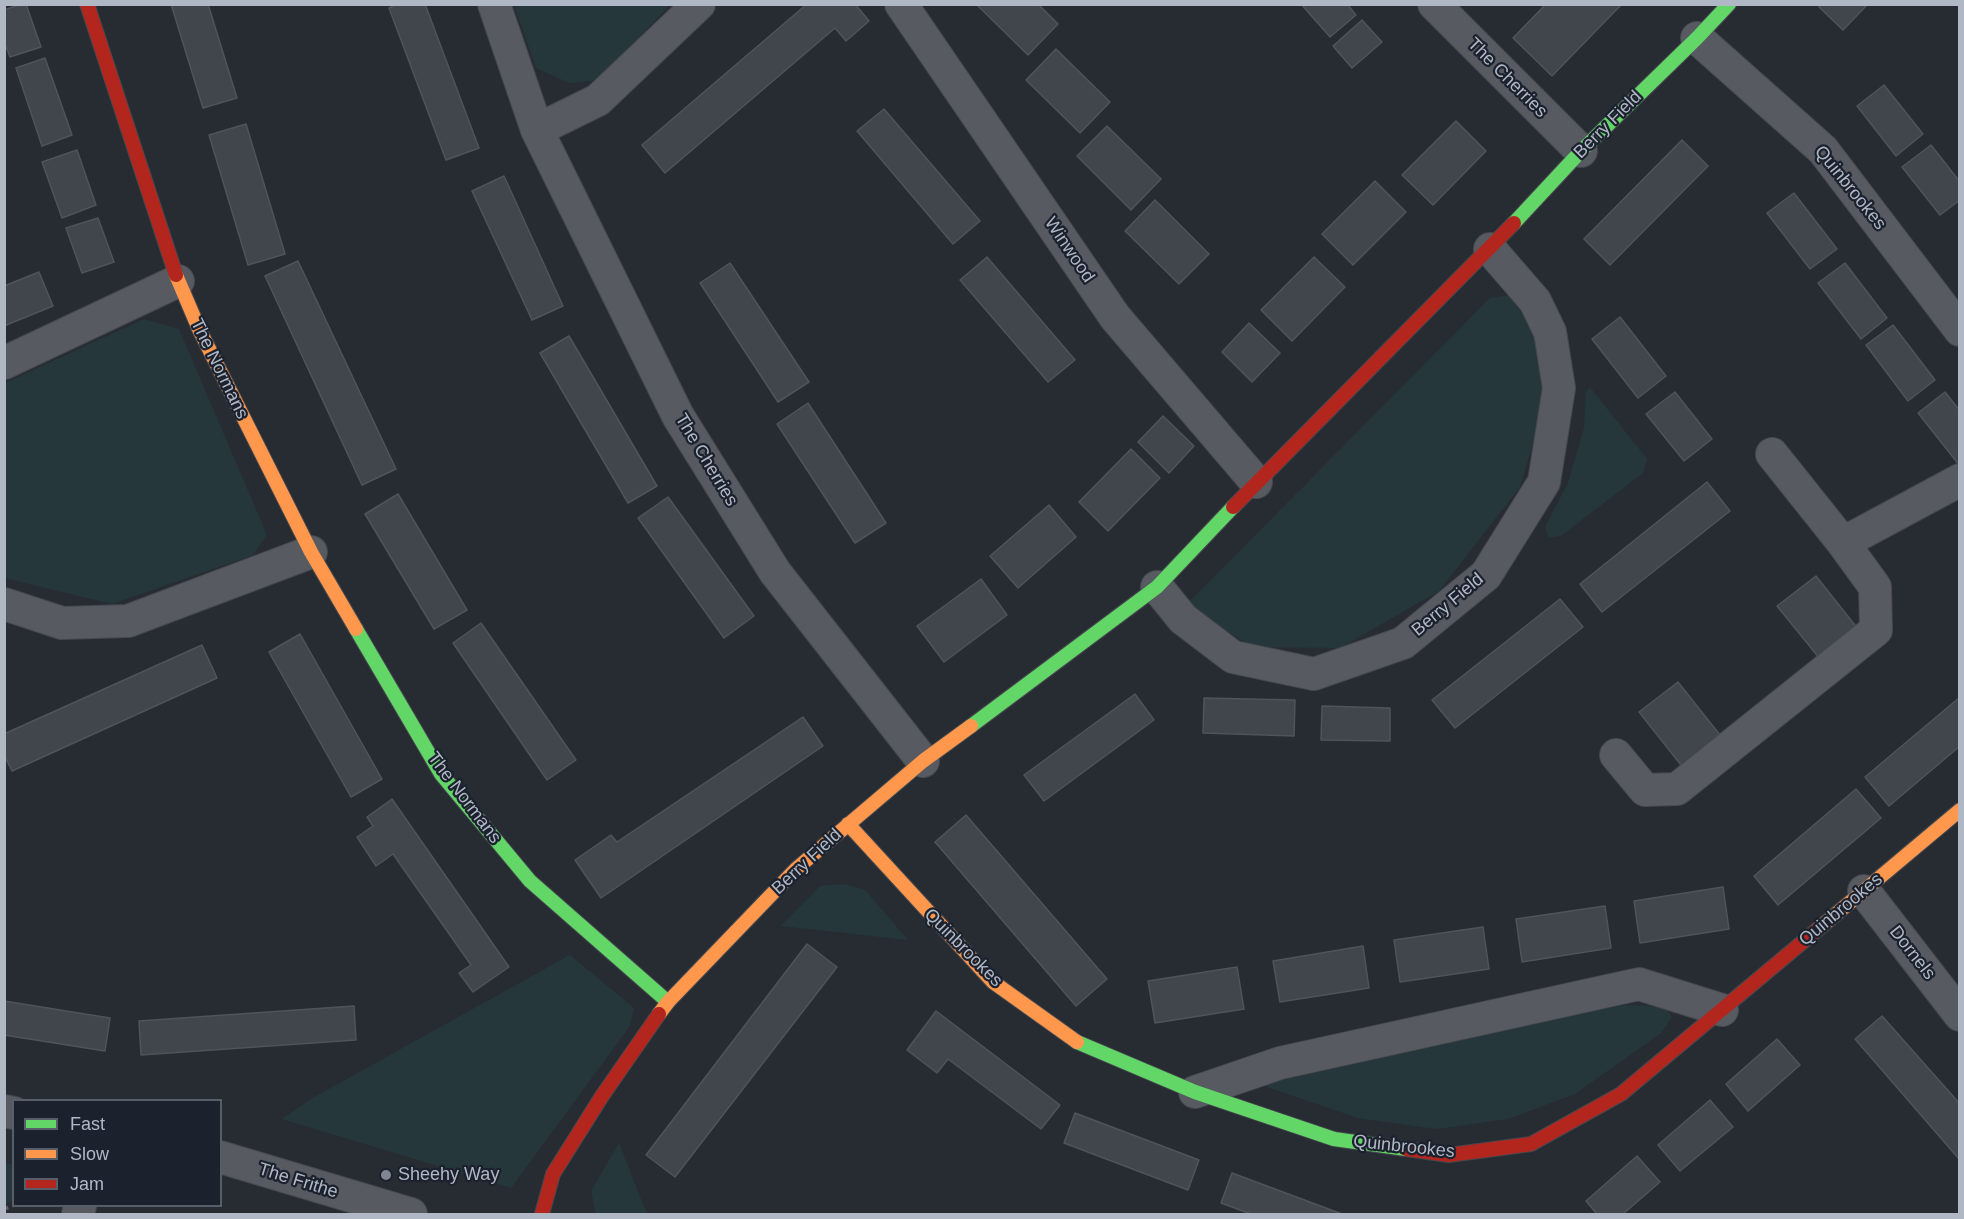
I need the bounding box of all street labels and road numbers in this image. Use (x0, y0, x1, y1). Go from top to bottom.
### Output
street label: The Cherries (1463, 34, 1551, 122)
street label: Berry Field (1570, 87, 1646, 163)
street label: Quinbrookes (1809, 142, 1891, 234)
street label: Winwood (1039, 213, 1099, 287)
street label: The Normans (185, 315, 253, 423)
street label: The Cherries (670, 410, 742, 510)
street label: Berry Field (1408, 569, 1488, 641)
street label: The Normans (423, 748, 505, 848)
street label: Berry Field (768, 824, 846, 900)
street label: Quinbrookes (1795, 869, 1887, 951)
street label: Quinbrookes (919, 904, 1007, 992)
street label: Dornels (1884, 922, 1940, 984)
street label: Quinbrookes (1352, 1131, 1456, 1163)
street label: The Frithe (256, 1159, 340, 1203)

